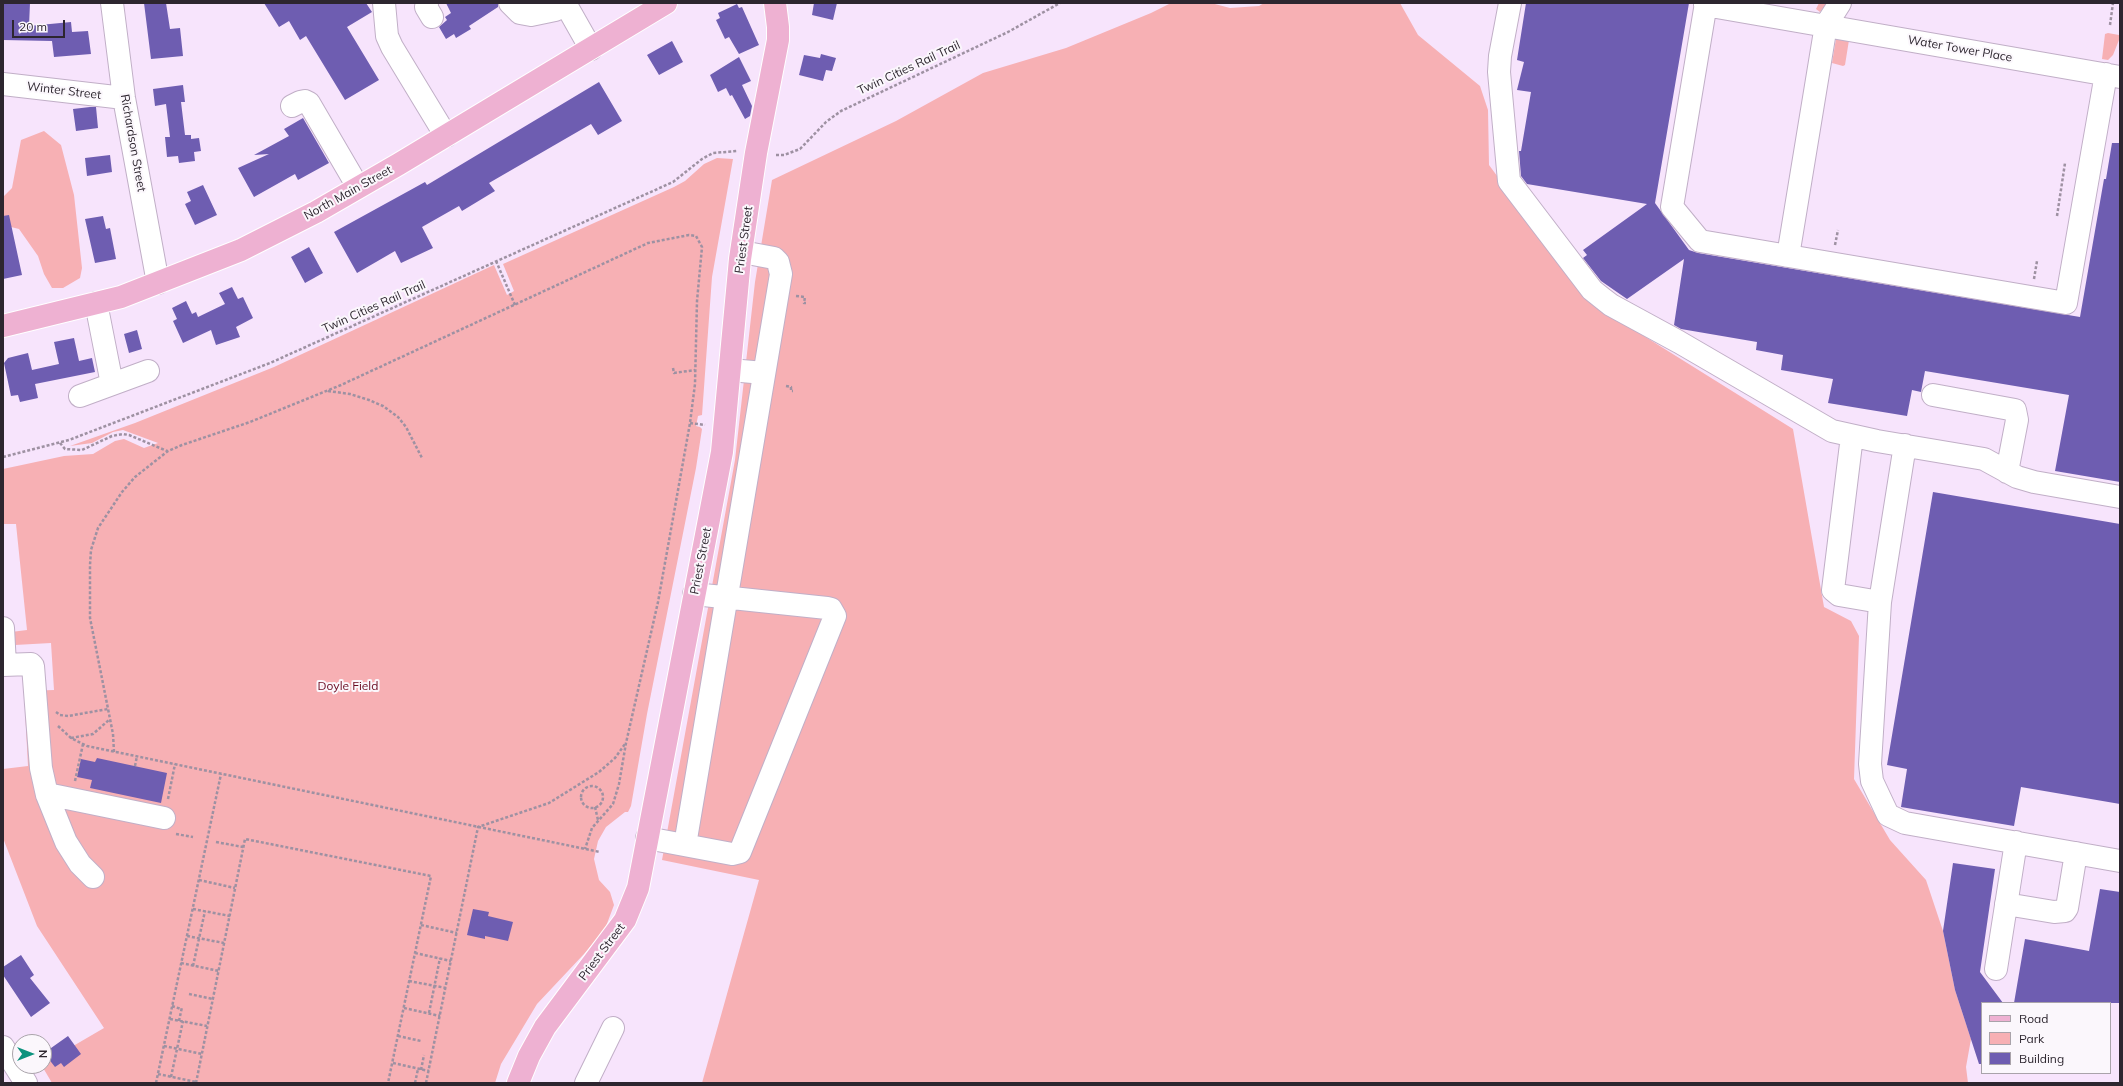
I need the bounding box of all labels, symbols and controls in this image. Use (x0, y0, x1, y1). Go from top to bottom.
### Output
scale bar (14, 12, 67, 38)
text: 20 m (19, 19, 47, 34)
street label: Water Tower Place (1907, 33, 2013, 65)
street label: Twin Cities Rail Trail (855, 38, 963, 98)
street label: Winter Street (26, 79, 102, 103)
street label: Richardson Street (117, 93, 149, 193)
street label: North Main Street (301, 163, 395, 223)
street label: Priest Street (732, 205, 756, 275)
street label: Twin Cities Rail Trail (320, 278, 428, 336)
street label: Priest Street (687, 526, 715, 596)
park label: Doyle Field (318, 679, 378, 693)
street label: Priest Street (576, 921, 628, 983)
legend (1981, 1002, 2111, 1074)
text: Road (2019, 1011, 2048, 1026)
text: Park (2019, 1031, 2044, 1046)
north arrow (12, 1034, 52, 1074)
text: N (36, 1050, 50, 1058)
text: Building (2019, 1051, 2064, 1066)

